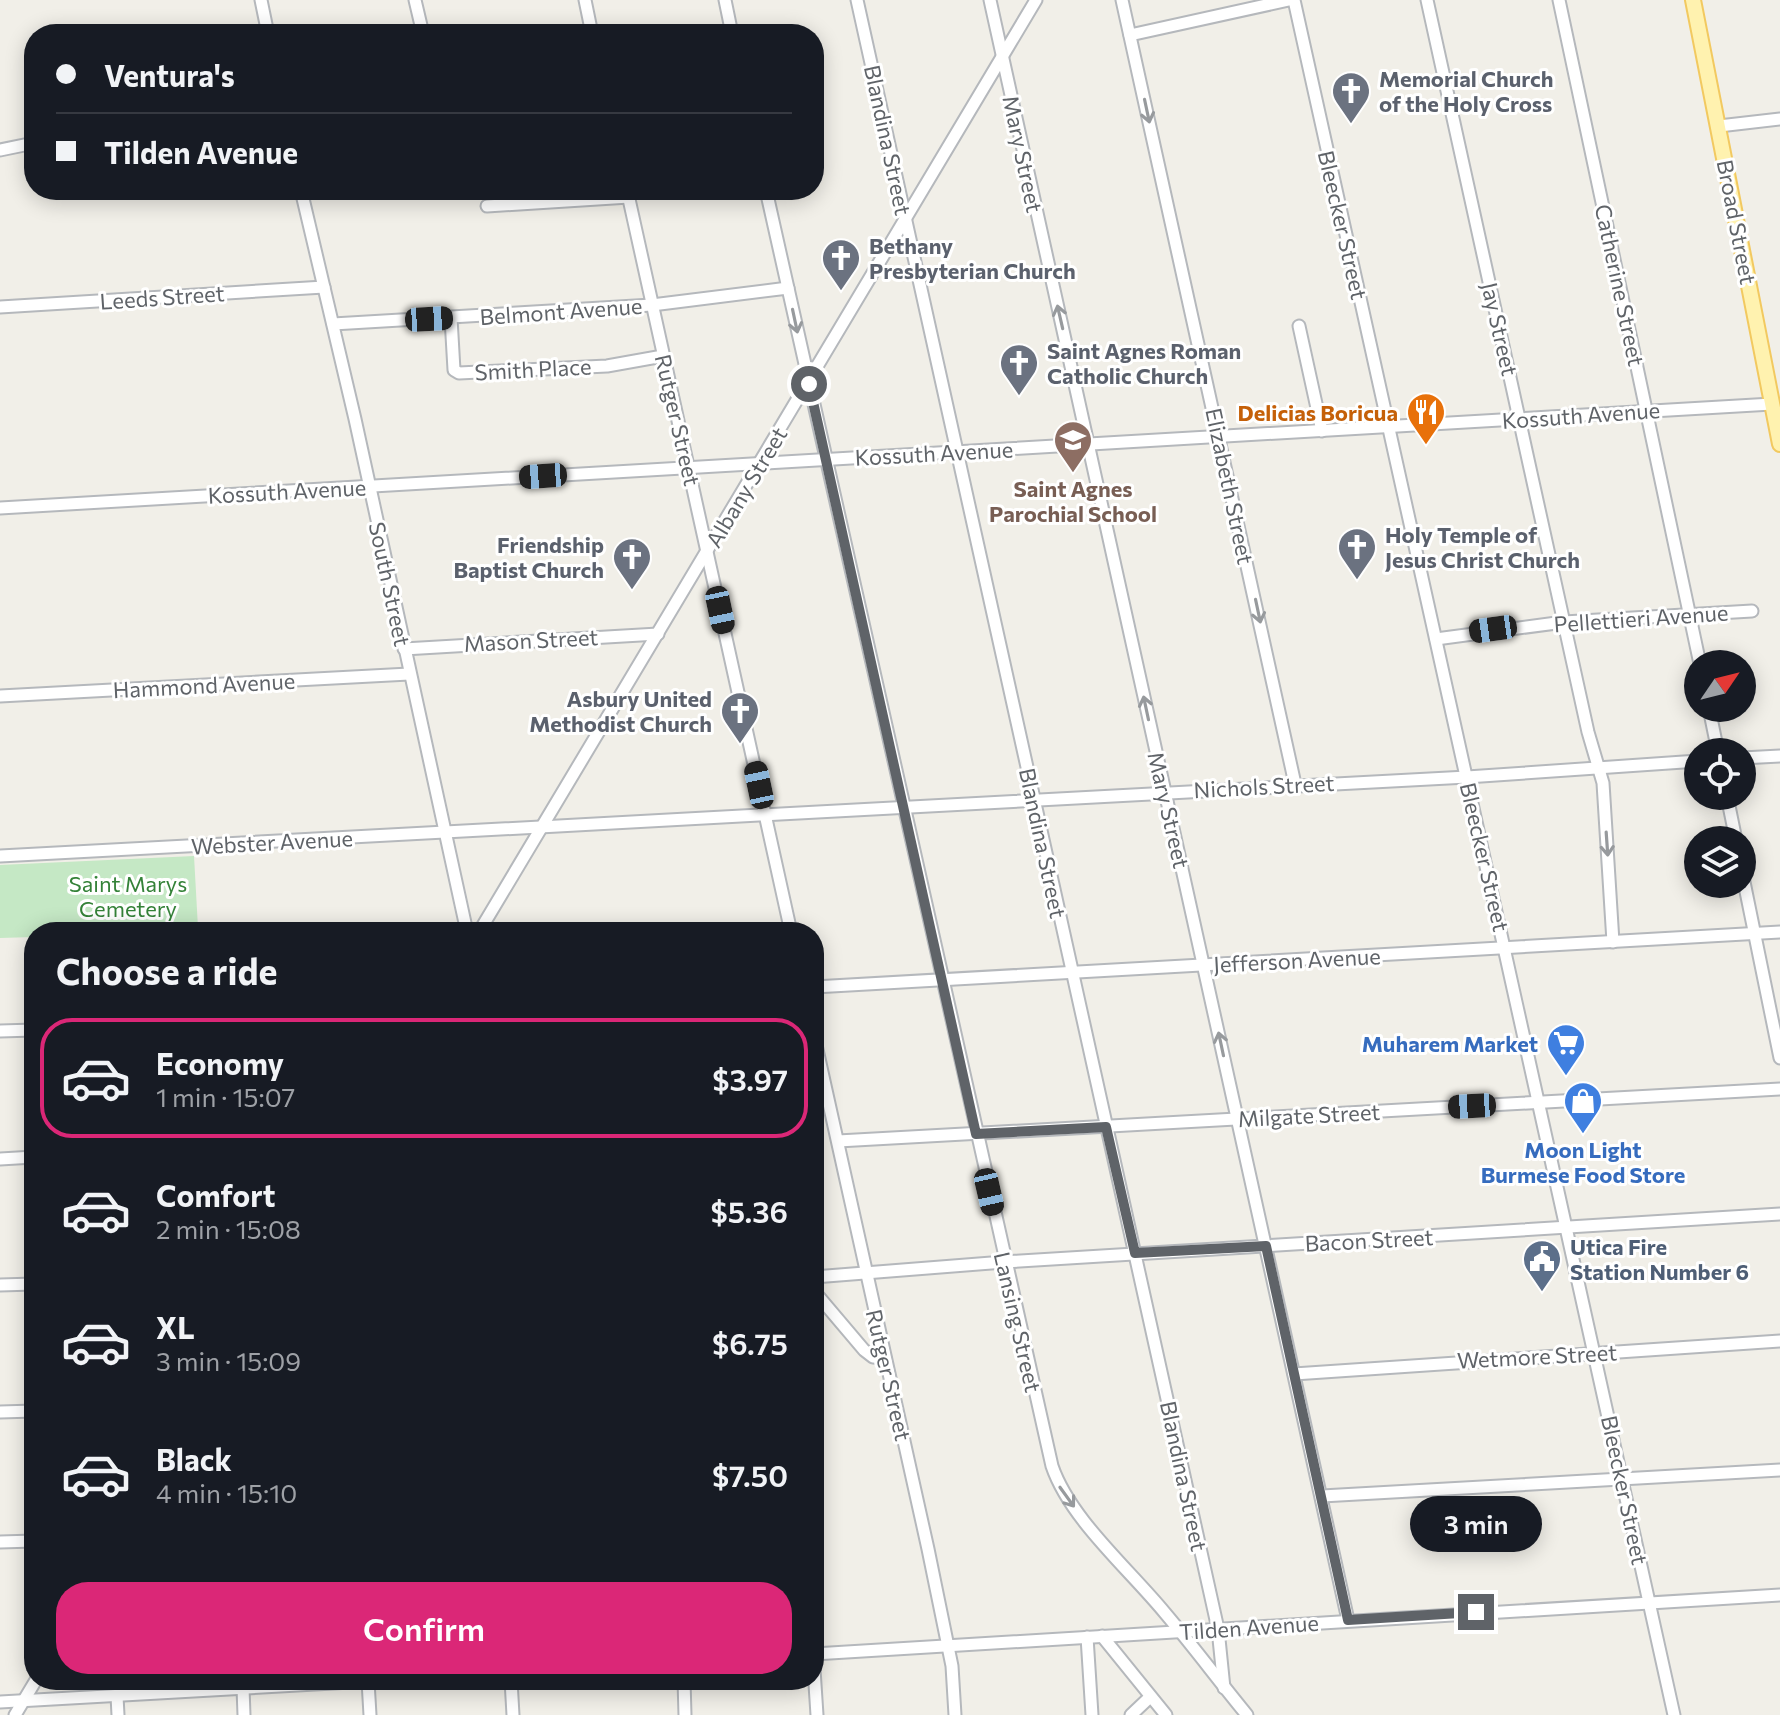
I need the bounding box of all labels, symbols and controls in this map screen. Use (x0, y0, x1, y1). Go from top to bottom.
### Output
text: Ventura's (104, 56, 235, 93)
street label: Blandina Street (859, 62, 917, 218)
place label: Memorial Church of the Holy Cross (1379, 65, 1553, 117)
church icon: Memorial Church of the Holy Cross (1330, 70, 1372, 125)
street label: Mary Street (997, 93, 1049, 215)
one-way arrow (1140, 98, 1155, 124)
text: Tilden Avenue (104, 133, 298, 170)
street label: Bleecker Street (1313, 148, 1373, 302)
street label: Broad Street (1712, 157, 1762, 287)
street label: Catherine Street (1590, 202, 1650, 368)
place label: Bethany Presbyterian Church (869, 232, 1076, 284)
church icon: Bethany Presbyterian Church (820, 237, 862, 292)
street label: Leeds Street (99, 279, 225, 315)
street label: Jay Street (1476, 279, 1524, 379)
street label: Belmont Avenue (479, 292, 643, 330)
one-way arrow (1052, 305, 1067, 330)
car (404, 306, 454, 332)
one-way arrow (788, 308, 803, 333)
place label: Saint Agnes Roman Catholic Church (1047, 337, 1241, 389)
church icon: Saint Agnes Roman Catholic Church (998, 342, 1040, 397)
street label: Rutger Street (650, 351, 706, 489)
street label: Smith Place (474, 352, 592, 386)
route start (791, 366, 827, 402)
restaurant icon: Delicias Boricua (1405, 391, 1447, 446)
street label: Kossuth Avenue (1501, 396, 1661, 434)
place label: Delicias Boricua (1238, 399, 1398, 426)
street label: Elizabeth Street (1200, 405, 1260, 567)
school or university icon: Saint Agnes Parochial School (1052, 419, 1094, 474)
street label: Albany Street (700, 422, 792, 552)
street label: Kossuth Avenue (854, 435, 1014, 471)
car (518, 462, 568, 490)
street label: Kossuth Avenue (207, 473, 367, 509)
place label: Saint Agnes Parochial School (989, 475, 1157, 527)
street label: South Street (364, 519, 416, 649)
place label: Holy Temple of Jesus Christ Church (1385, 521, 1580, 573)
church icon: Holy Temple of Jesus Christ Church (1336, 526, 1378, 581)
place label: Friendship Baptist Church (453, 531, 604, 583)
church icon: Friendship Baptist Church (611, 536, 653, 591)
car (703, 584, 737, 636)
one-way arrow (1251, 598, 1266, 624)
street label: Pellettieri Avenue (1553, 598, 1729, 638)
car (1468, 614, 1518, 644)
street label: Mason Street (463, 623, 599, 657)
north arrow (1684, 650, 1756, 722)
map controls (1684, 650, 1756, 898)
street label: Hammond Avenue (112, 667, 296, 703)
place label: Asbury United Methodist Church (529, 685, 712, 737)
church icon: Asbury United Methodist Church (719, 690, 761, 745)
one-way arrow (1138, 695, 1153, 721)
button: locate (1684, 738, 1756, 810)
street label: Mary Street (1142, 749, 1196, 871)
car (742, 759, 776, 811)
street label: Blandina Street (1014, 765, 1072, 921)
street label: Nichols Street (1193, 769, 1335, 803)
street label: Bleecker Street (1455, 780, 1515, 934)
street label: Webster Avenue (190, 824, 354, 860)
button: layers (1684, 826, 1756, 898)
one-way arrow (1600, 830, 1615, 857)
park label: Saint Marys Cemetery (69, 870, 187, 922)
street label: Jefferson Avenue (1213, 942, 1381, 978)
text: Choose a ride (56, 948, 277, 992)
supermarket icon: Muharem Market (1545, 1022, 1587, 1077)
place label: Muharem Market (1362, 1030, 1538, 1057)
one-way arrow (1213, 1031, 1228, 1057)
icon: car (60, 1042, 132, 1114)
text: Economy (156, 1044, 284, 1081)
text: $3.97 (712, 1060, 788, 1097)
shop icon: Moon Light Burmese Food Store (1562, 1080, 1604, 1135)
text: 1 min · 15:07 (156, 1081, 295, 1112)
car (1447, 1093, 1497, 1119)
street label: Milgate Street (1237, 1098, 1381, 1132)
place label: Moon Light Burmese Food Store (1481, 1136, 1685, 1188)
car (972, 1166, 1006, 1218)
icon: car (60, 1174, 132, 1246)
text: Comfort (156, 1176, 275, 1213)
text: $5.36 (711, 1192, 788, 1229)
text: 2 min · 15:08 (156, 1213, 301, 1244)
street label: Bacon Street (1304, 1223, 1434, 1257)
place label: Utica Fire Station Number 6 (1570, 1233, 1749, 1285)
public building icon: Utica Fire Station Number 6 (1521, 1238, 1563, 1293)
street label: Lansing Street (989, 1249, 1047, 1395)
icon: car (60, 1306, 132, 1378)
street label: Rutger Street (861, 1306, 917, 1444)
text: XL (156, 1308, 195, 1345)
text: $6.75 (712, 1324, 788, 1361)
street label: Wetmore Street (1456, 1338, 1618, 1374)
text: 3 min · 15:09 (156, 1345, 301, 1376)
street label: Blandina Street (1155, 1398, 1213, 1554)
street label: Bleecker Street (1596, 1413, 1654, 1567)
icon: car (60, 1438, 132, 1510)
text: Black (156, 1440, 232, 1477)
text: $7.50 (712, 1456, 788, 1493)
text: 4 min · 15:10 (156, 1477, 297, 1508)
one-way arrow (1058, 1486, 1075, 1507)
callout: 3 min (1410, 1496, 1542, 1552)
text: 3 min (1444, 1508, 1508, 1539)
button: Confirm (56, 1582, 792, 1674)
route end (1458, 1594, 1494, 1630)
street label: Tilden Avenue (1178, 1609, 1320, 1645)

